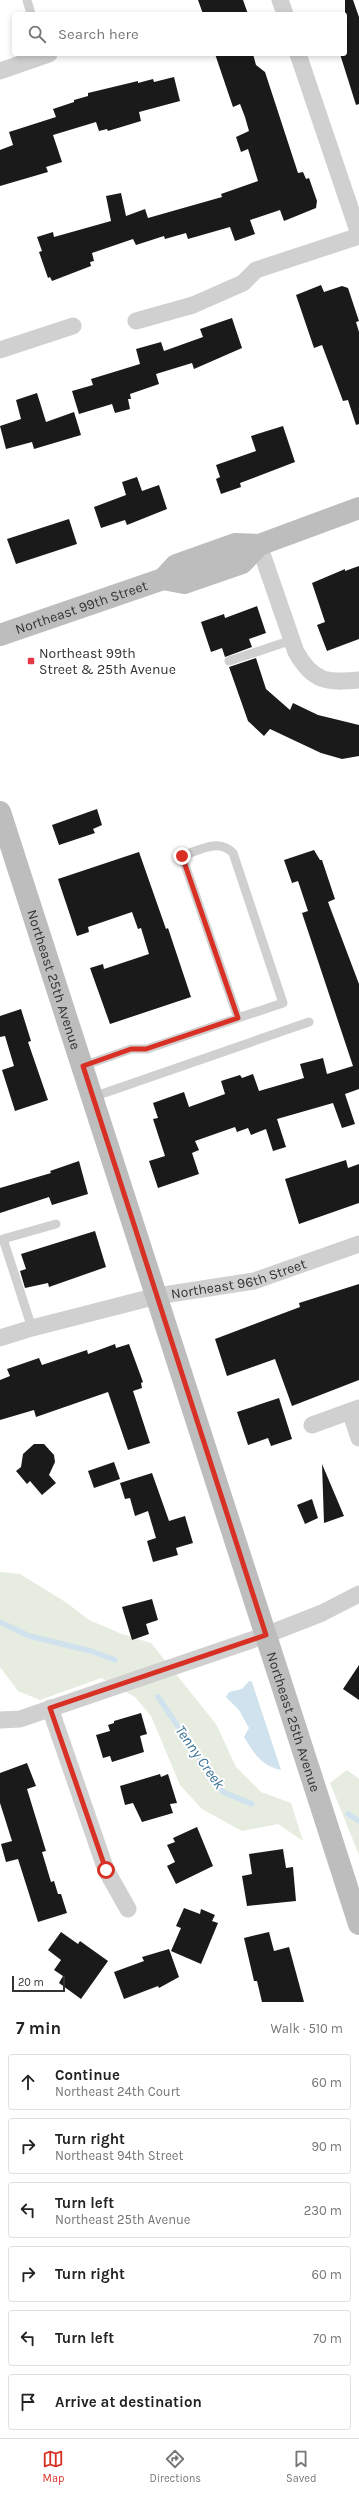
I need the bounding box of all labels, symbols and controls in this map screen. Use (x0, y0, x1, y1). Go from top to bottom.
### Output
search box (12, 12, 347, 56)
icon: search (26, 23, 48, 45)
text: Search here (58, 25, 139, 43)
street label: Northeast 99th Street (13, 577, 150, 638)
place label: Northeast 99th Street & 25th Avenue (39, 645, 176, 678)
marker: Northeast 99th Street & 25th Avenue (26, 656, 36, 666)
route end (173, 847, 191, 865)
street label: Northeast 25th Avenue (23, 908, 84, 1052)
street label: Northeast 96th Street (170, 1255, 308, 1303)
street label: Northeast 25th Avenue (263, 1650, 324, 1794)
water label: Tenny Creek (171, 1722, 229, 1793)
route start (97, 1861, 115, 1879)
scale bar (12, 1974, 65, 1993)
text: 20 m (18, 1976, 44, 1989)
text: 7 min (16, 2018, 61, 2038)
text: Walk · 510 m (271, 2021, 343, 2036)
text: Continue (55, 2066, 120, 2084)
icon: ahead (17, 2071, 39, 2093)
text: 60 m (312, 2075, 342, 2090)
text: Northeast 24th Court (55, 2084, 180, 2099)
text: Turn right (55, 2130, 125, 2148)
icon: right (17, 2135, 39, 2157)
text: 90 m (311, 2139, 342, 2154)
text: Northeast 94th Street (55, 2148, 183, 2163)
text: Turn left (55, 2194, 114, 2212)
icon: left (17, 2199, 39, 2221)
text: 230 m (304, 2203, 342, 2218)
text: Northeast 25th Avenue (55, 2212, 191, 2227)
icon: right (17, 2263, 39, 2285)
text: Turn right (55, 2265, 125, 2283)
text: 60 m (312, 2267, 342, 2282)
icon: left (17, 2327, 39, 2349)
text: Turn left (55, 2329, 114, 2347)
text: 70 m (313, 2331, 342, 2346)
icon: arrive (17, 2391, 39, 2413)
text: Arrive at destination (55, 2393, 202, 2411)
tab: Map (42, 2448, 64, 2485)
tab: Directions (149, 2448, 201, 2485)
tab: Saved (286, 2448, 317, 2485)

